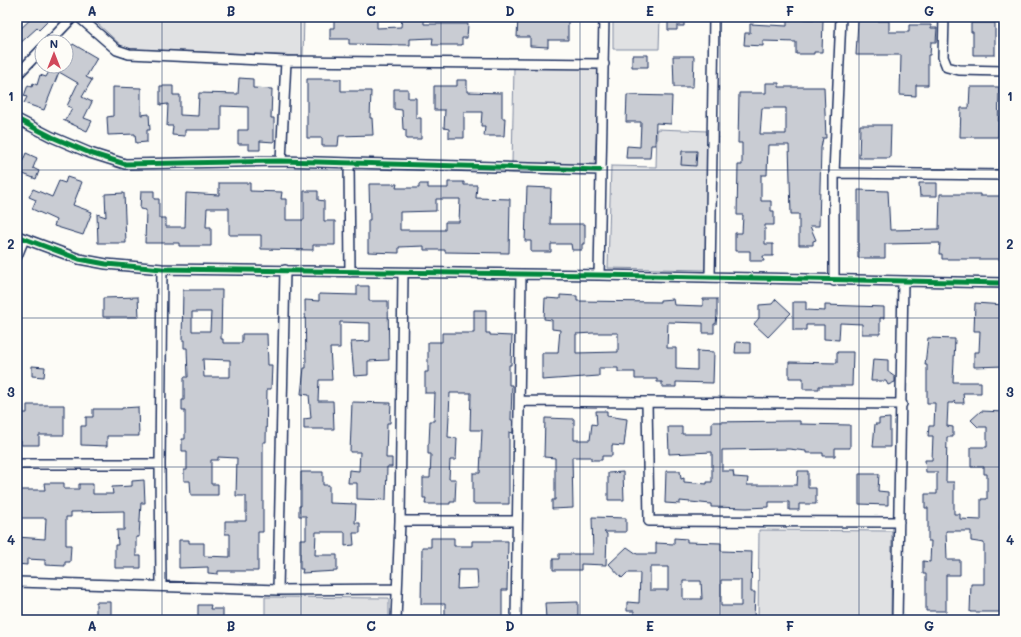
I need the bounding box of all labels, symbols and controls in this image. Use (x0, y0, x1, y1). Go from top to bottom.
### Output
text: A (87, 2, 97, 19)
text: B (227, 2, 236, 19)
text: C (366, 2, 376, 19)
text: D (505, 2, 515, 19)
text: E (646, 2, 654, 19)
text: F (786, 2, 794, 19)
text: G (924, 2, 934, 19)
north arrow (34, 34, 74, 74)
text: N (50, 36, 58, 51)
text: 1 (8, 87, 14, 104)
text: 1 (1007, 87, 1013, 104)
text: 2 (7, 235, 15, 252)
text: 2 (1006, 235, 1014, 252)
text: 3 (7, 383, 15, 400)
text: 3 (1006, 383, 1014, 400)
text: 4 (7, 531, 15, 548)
text: 4 (1006, 531, 1014, 548)
text: A (87, 617, 97, 634)
text: B (227, 617, 236, 634)
text: C (366, 617, 376, 634)
text: D (505, 617, 515, 634)
text: E (646, 617, 654, 634)
text: F (786, 617, 794, 634)
text: G (924, 617, 934, 634)

